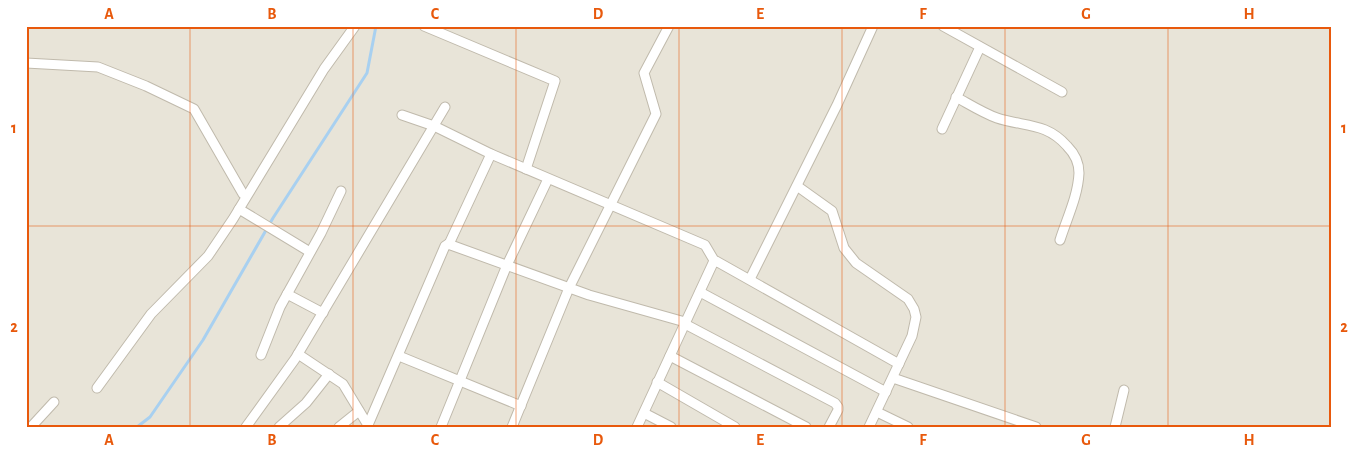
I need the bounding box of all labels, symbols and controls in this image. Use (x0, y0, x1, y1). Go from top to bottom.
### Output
text: A (104, 6, 114, 22)
text: B (267, 6, 277, 22)
text: C (431, 6, 440, 22)
text: D (593, 6, 604, 22)
text: E (756, 6, 764, 22)
text: F (919, 6, 927, 22)
text: G (1081, 6, 1091, 22)
text: H (1243, 6, 1255, 22)
text: 1 (11, 120, 17, 136)
text: 1 (1341, 120, 1347, 136)
text: 2 (10, 319, 18, 335)
text: 2 (1340, 319, 1348, 335)
text: A (104, 432, 114, 448)
text: B (267, 432, 277, 448)
text: C (431, 432, 440, 448)
text: D (593, 432, 604, 448)
text: E (756, 432, 764, 448)
text: F (919, 432, 927, 448)
text: G (1081, 432, 1091, 448)
text: H (1243, 432, 1255, 448)

